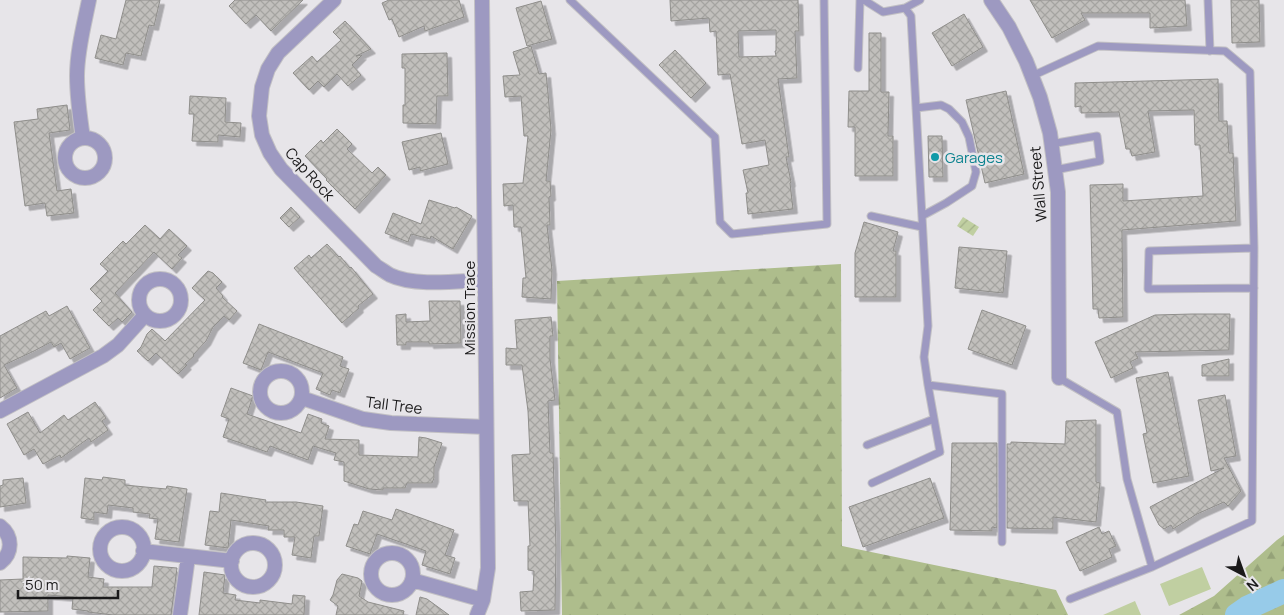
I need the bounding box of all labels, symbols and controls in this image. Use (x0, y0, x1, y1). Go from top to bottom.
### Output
street label: Cap Rock (280, 143, 340, 206)
street label: Wall Street (1024, 145, 1052, 223)
place label: Garages (945, 147, 1003, 168)
marker: Garages (929, 151, 941, 163)
street label: Mission Trace (459, 260, 480, 355)
street label: Tall Tree (364, 391, 424, 419)
north arrow (1219, 550, 1269, 600)
scale bar (18, 568, 118, 600)
text: 50 m (25, 574, 59, 595)
text: N (1243, 575, 1263, 596)

